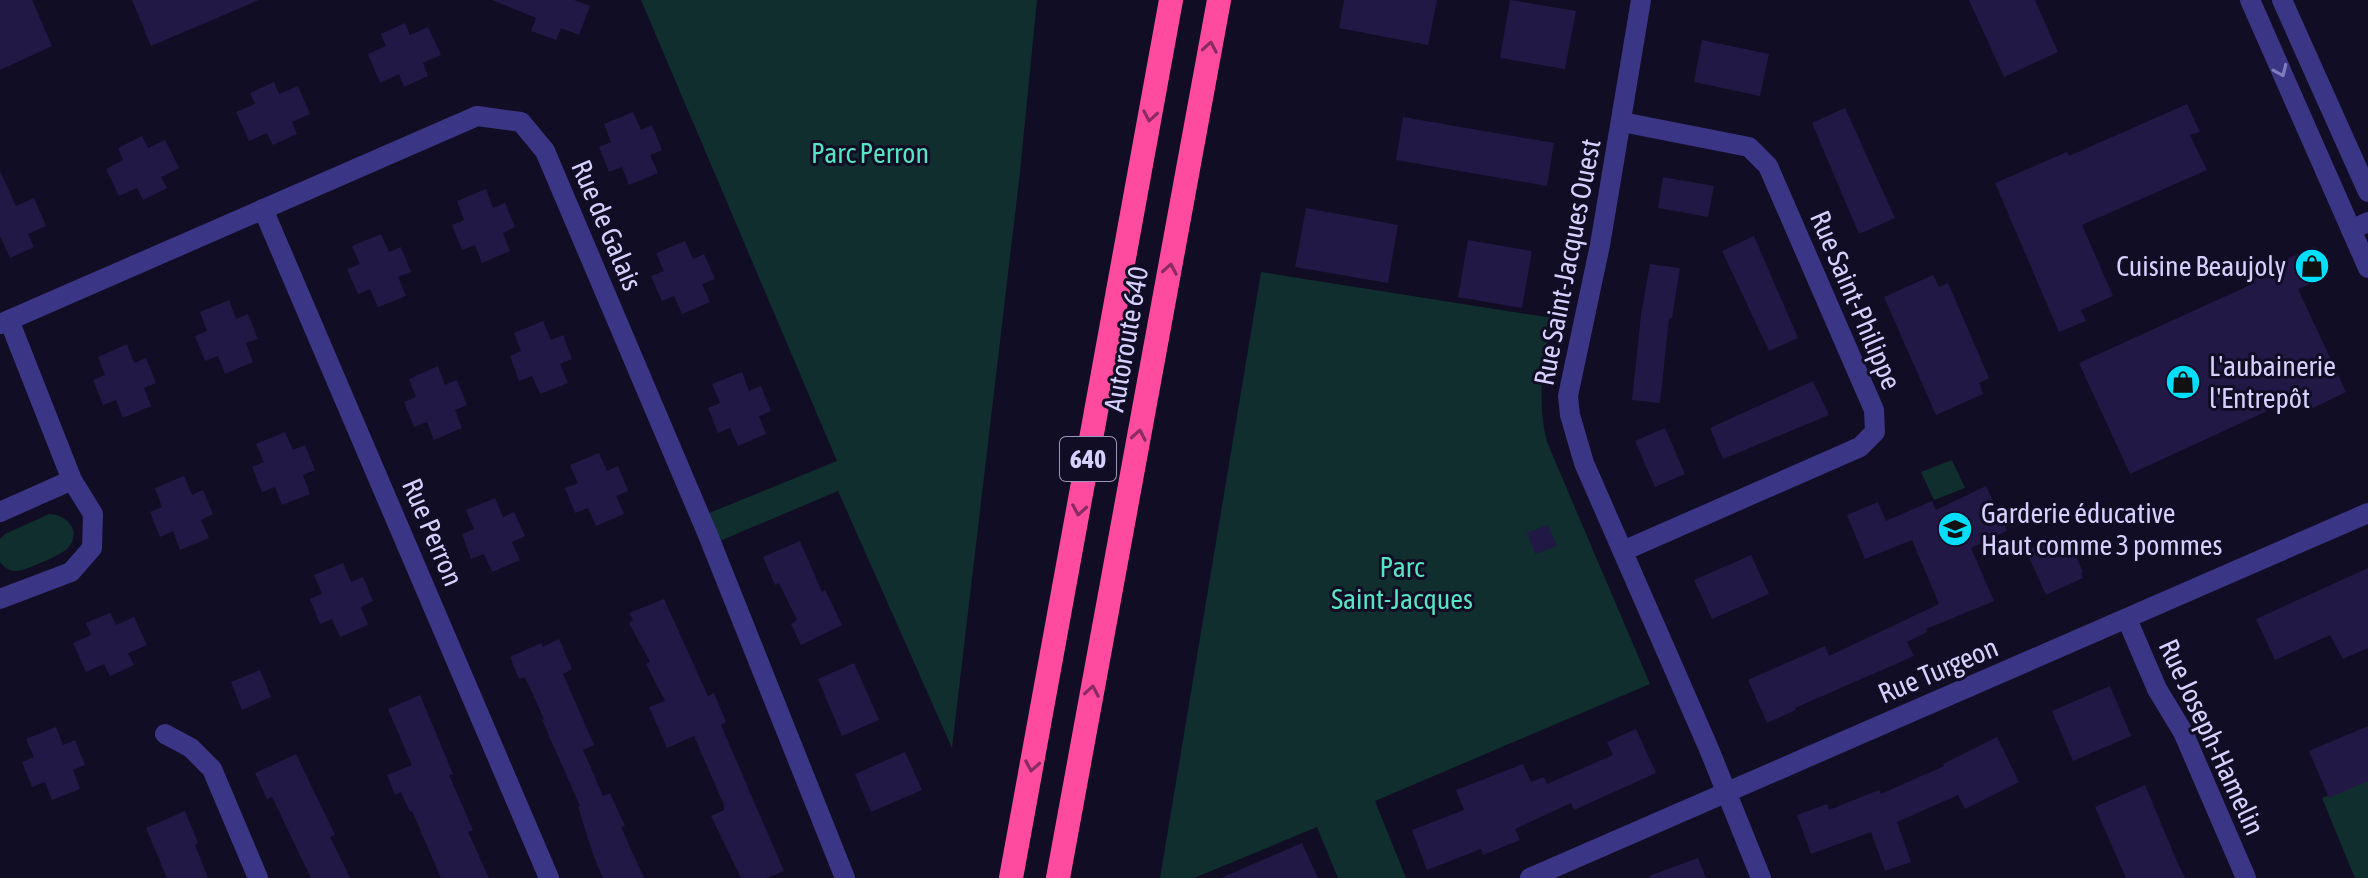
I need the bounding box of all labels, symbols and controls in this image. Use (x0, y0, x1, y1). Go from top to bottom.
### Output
one-way arrow (1201, 41, 1218, 54)
one-way arrow (2272, 63, 2288, 77)
one-way arrow (1142, 109, 1159, 123)
street label: Rue Saint-Jacques Ouest (1527, 136, 1607, 388)
park label: Parc Perron (811, 137, 929, 169)
street label: Rue de Galais (565, 155, 649, 295)
street label: Rue Saint-Philippe (1804, 206, 1908, 394)
shop icon: Cuisine Beaujoly (2293, 247, 2331, 285)
place label: Cuisine Beaujoly (2116, 250, 2286, 282)
one-way arrow (1160, 262, 1177, 276)
street label: Autoroute 640 (1097, 264, 1155, 414)
place label: L'aubainerie l'Entrepôt (2209, 350, 2336, 414)
shop icon: L'aubainerie l'Entrepôt (2164, 363, 2202, 401)
one-way arrow (1130, 429, 1147, 442)
road number: 640 (1060, 437, 1116, 481)
street label: Rue Perron (396, 474, 470, 590)
place label: Garderie éducative Haut comme 3 pommes (1981, 497, 2222, 561)
one-way arrow (1071, 503, 1088, 517)
school or university icon: Garderie éducative Haut comme 3 pommes (1936, 510, 1974, 548)
park label: Parc Saint-Jacques (1331, 551, 1473, 615)
street label: Rue Turgeon (1873, 631, 2003, 709)
street label: Rue Joseph-Hamelin (2153, 634, 2271, 840)
one-way arrow (1083, 684, 1100, 698)
one-way arrow (1024, 759, 1041, 772)

